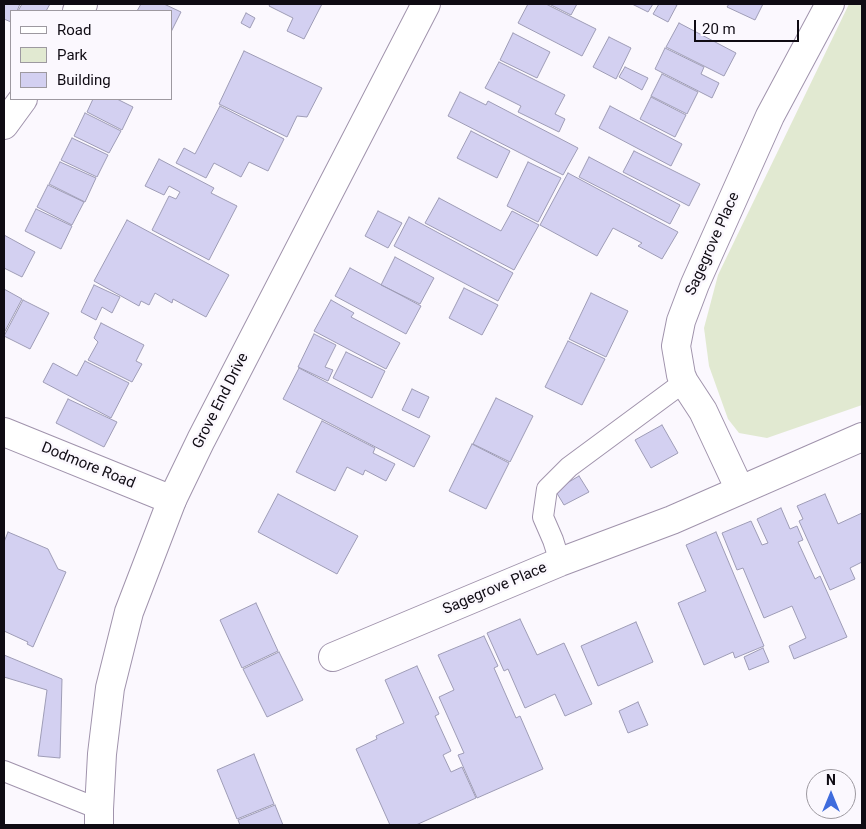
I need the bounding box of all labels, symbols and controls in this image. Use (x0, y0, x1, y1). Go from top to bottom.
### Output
legend (10, 10, 172, 100)
scale bar (696, 10, 801, 42)
text: 20 m (702, 20, 736, 38)
text: Road (57, 21, 91, 39)
text: Park (57, 46, 87, 64)
text: Building (57, 71, 111, 89)
street label: Sagegrove Place (682, 190, 744, 298)
street label: Grove End Drive (189, 350, 253, 452)
street label: Dodmore Road (38, 439, 138, 493)
street label: Sagegrove Place (440, 559, 550, 619)
north arrow (806, 769, 856, 819)
text: N (826, 772, 836, 788)

